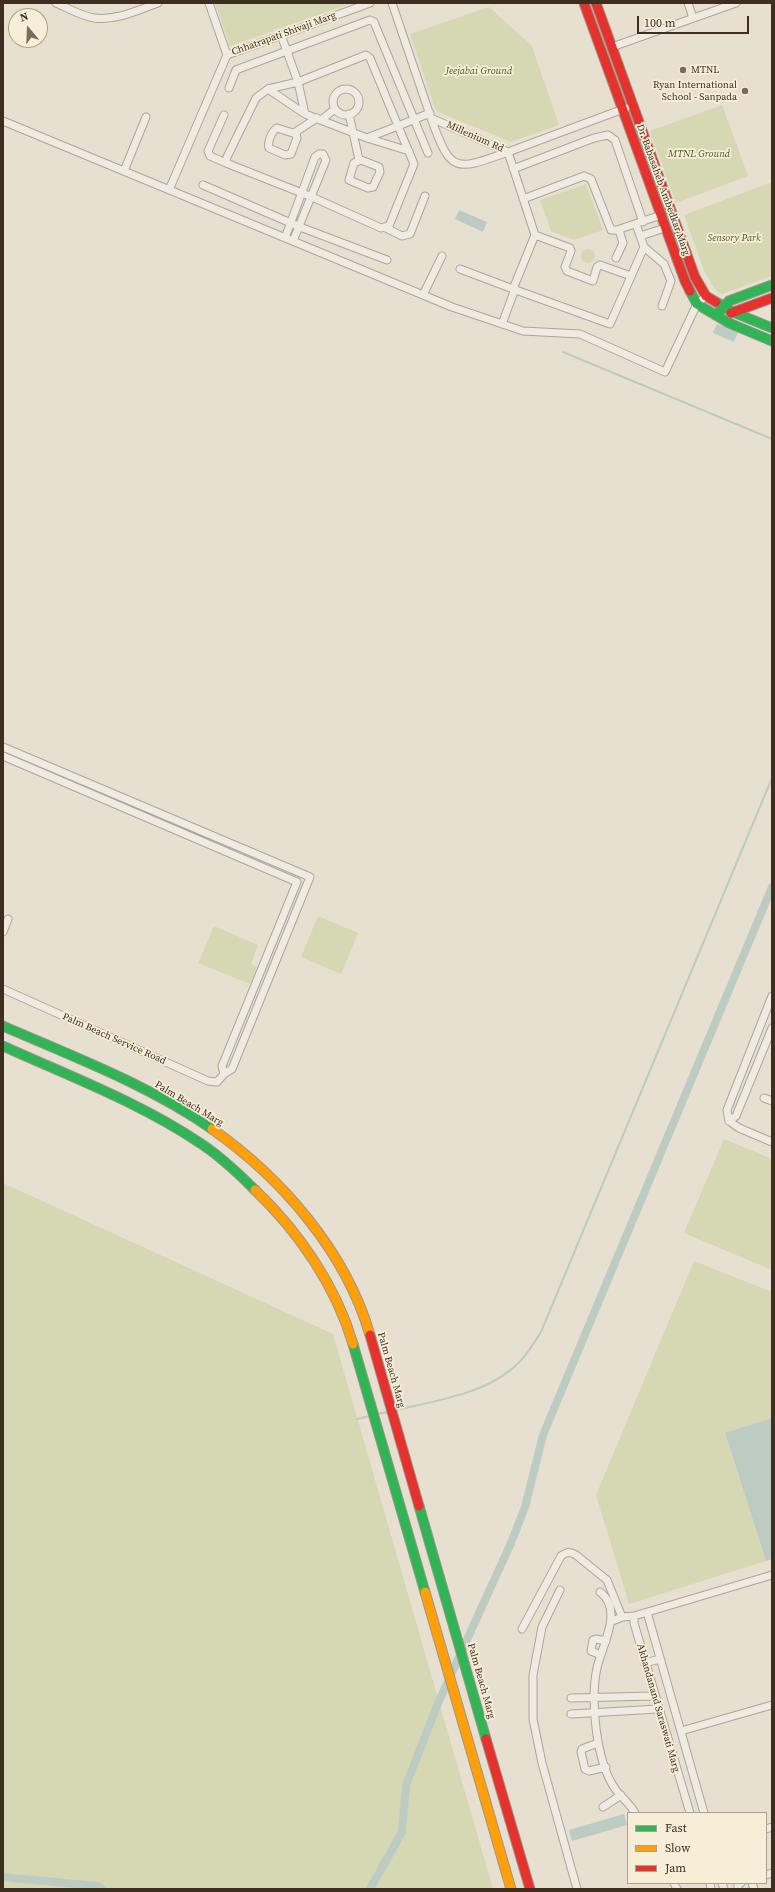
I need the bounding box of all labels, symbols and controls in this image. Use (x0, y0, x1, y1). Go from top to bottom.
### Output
north arrow (8, 8, 48, 48)
scale bar (639, 8, 751, 34)
text: N (18, 9, 30, 26)
street label: Chhatrapati Shivaji Marg (230, 10, 338, 58)
text: 100 m (644, 15, 676, 31)
place label: MTNL (691, 64, 719, 76)
park label: Jeejabai Ground (446, 65, 512, 77)
marker: MTNL (678, 65, 688, 75)
place label: Ryan International School - Sanpada (653, 79, 737, 102)
marker: Ryan International School - Sanpada (740, 86, 750, 96)
street label: Millenium Rd (445, 119, 505, 155)
street label: Dr. Babasaheb Ambedkar Marg (634, 123, 692, 257)
park label: MTNL Ground (668, 148, 730, 160)
park label: Sensory Park (707, 232, 761, 244)
street label: Palm Beach Service Road (60, 1011, 168, 1067)
street label: Palm Beach Marg (152, 1079, 226, 1129)
street label: Palm Beach Marg (374, 1331, 408, 1409)
street label: Palm Beach Marg (464, 1642, 498, 1720)
street label: Akhandanand Saraswati Marg (634, 1642, 682, 1774)
legend (627, 1812, 767, 1884)
text: Fast (665, 1820, 687, 1836)
text: Slow (665, 1840, 690, 1856)
text: Jam (665, 1860, 686, 1876)

